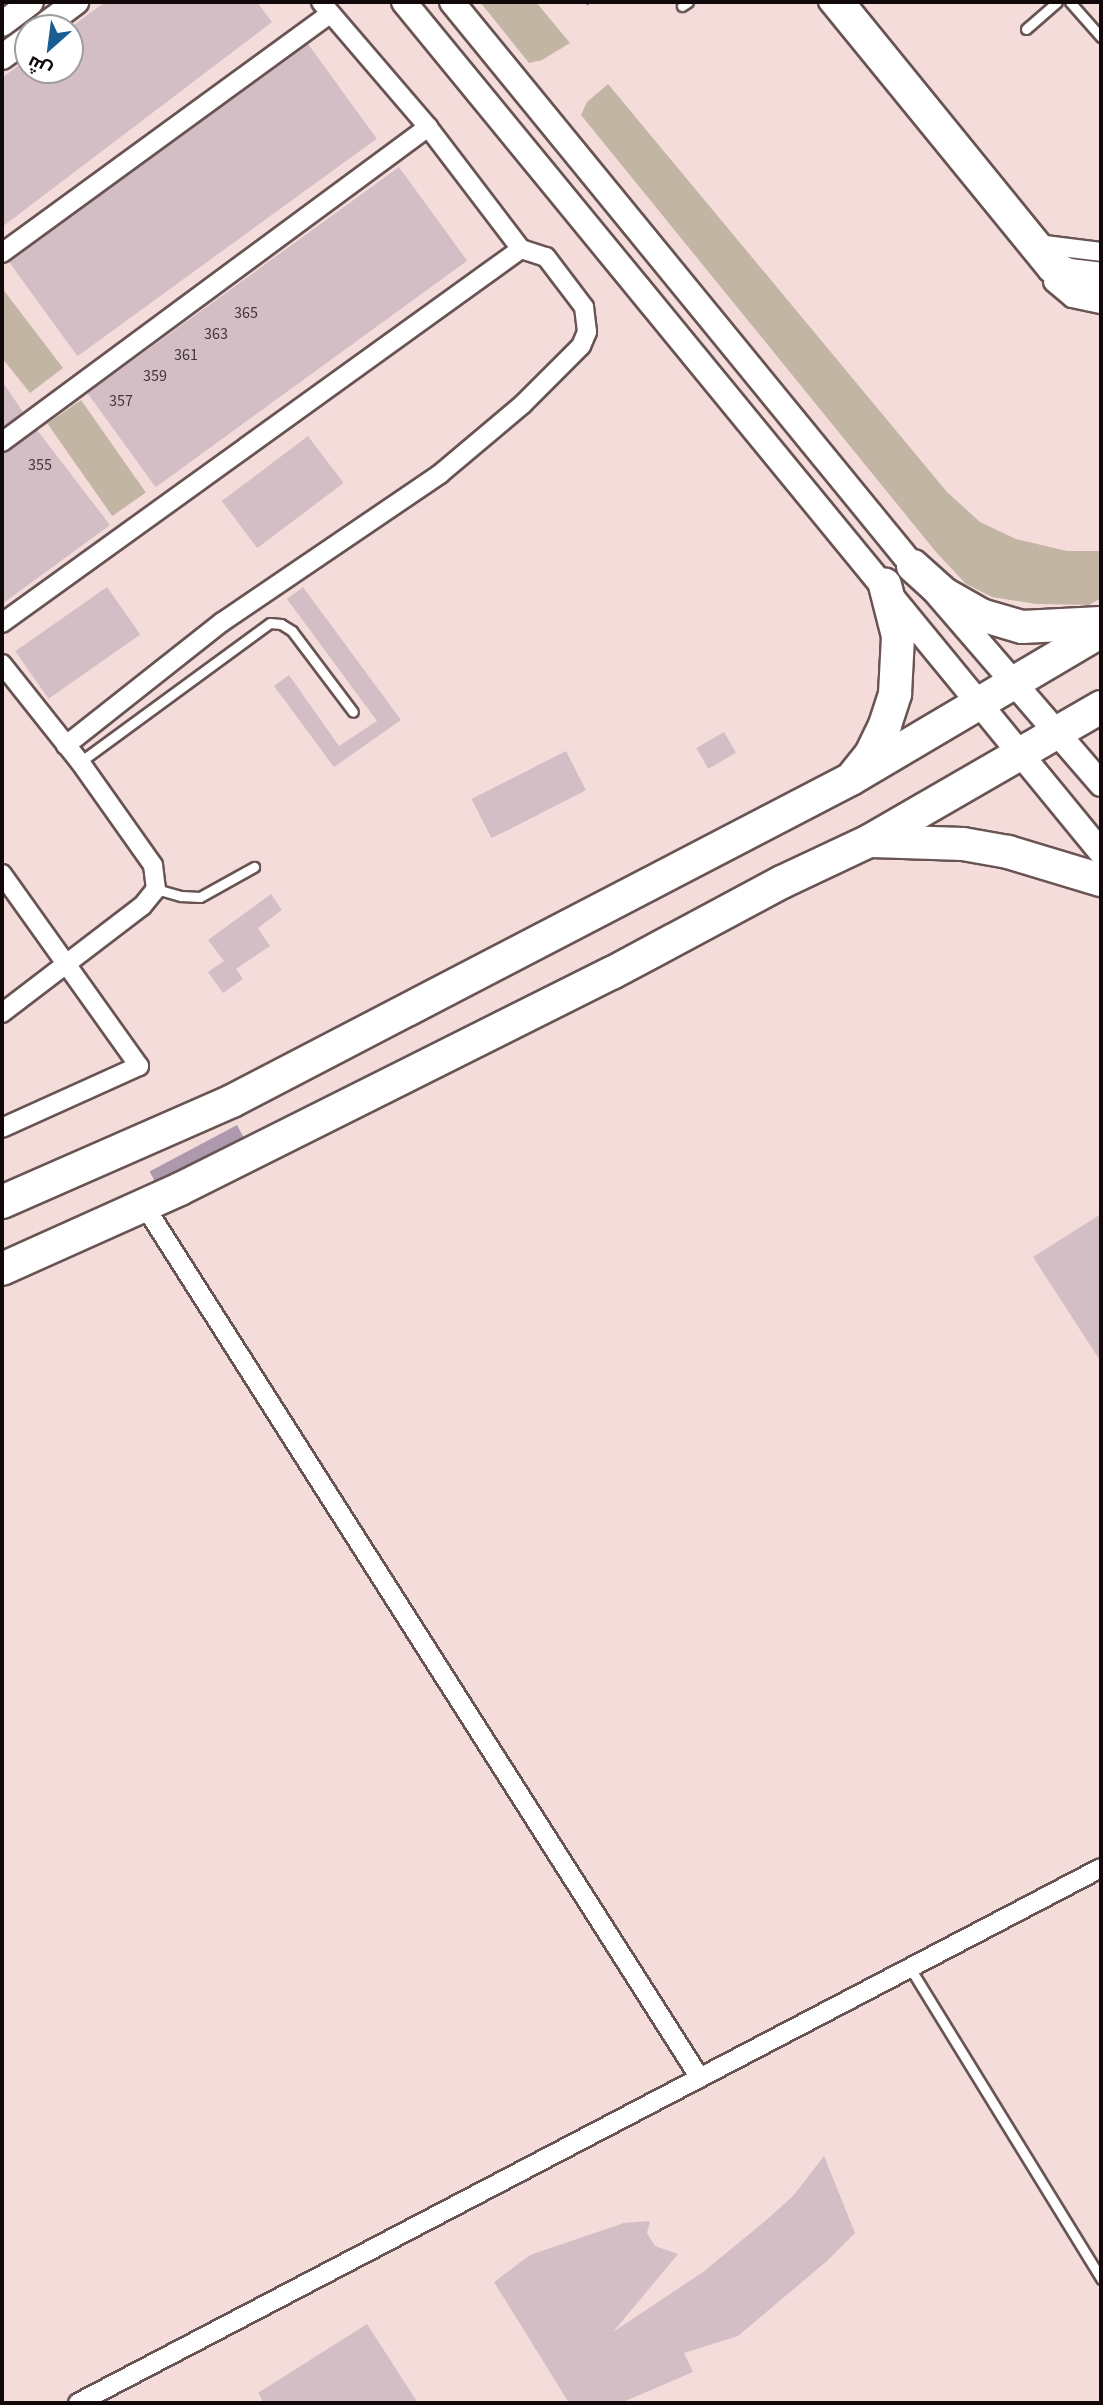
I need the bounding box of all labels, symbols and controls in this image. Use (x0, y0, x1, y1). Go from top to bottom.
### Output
north arrow (14, 14, 84, 84)
text: ش (23, 49, 57, 84)
house number: 365 (234, 303, 258, 323)
house number: 363 (204, 324, 228, 344)
house number: 361 (174, 345, 198, 365)
house number: 359 (143, 366, 167, 386)
house number: 357 (109, 391, 133, 411)
house number: 355 (28, 455, 52, 475)

